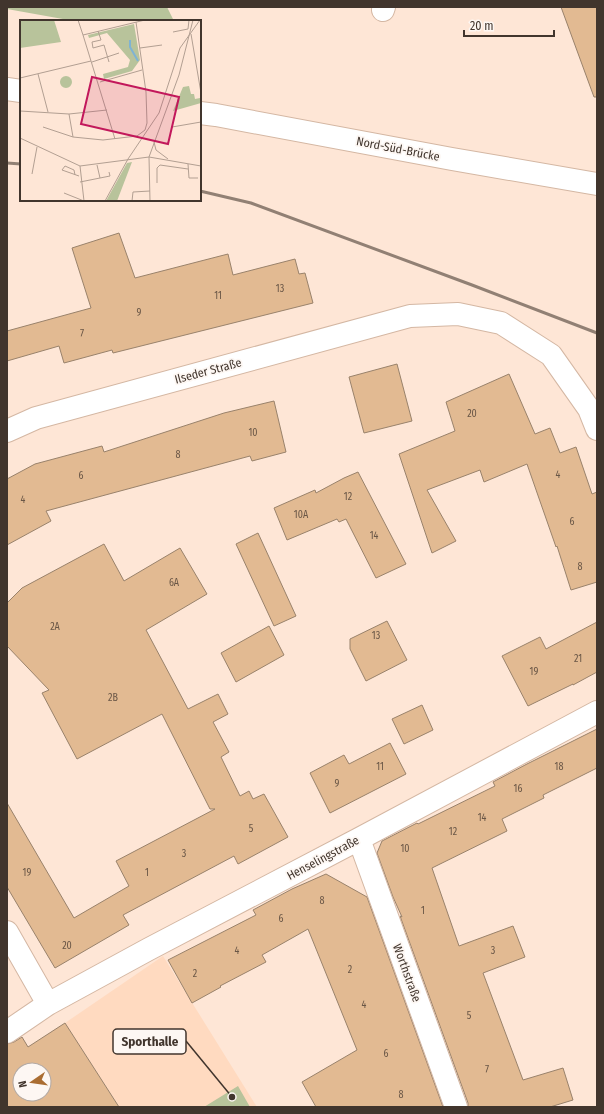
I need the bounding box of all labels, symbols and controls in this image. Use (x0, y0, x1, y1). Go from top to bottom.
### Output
scale bar (464, 12, 554, 38)
text: 20 m (470, 19, 494, 33)
inset map (20, 20, 201, 201)
street label: Nord-Süd-Brücke (355, 134, 441, 164)
house number: 13 (276, 283, 285, 295)
house number: 11 (214, 290, 222, 302)
house number: 9 (137, 307, 142, 319)
house number: 7 (80, 328, 84, 340)
street label: Ilseder Straße (173, 355, 243, 387)
house number: 20 (467, 408, 477, 420)
house number: 10 (248, 427, 258, 439)
house number: 8 (176, 449, 181, 461)
house number: 4 (556, 469, 561, 481)
house number: 6 (79, 470, 84, 482)
house number: 12 (344, 491, 353, 503)
house number: 4 (21, 494, 26, 506)
house number: 10A (294, 509, 309, 521)
house number: 6 (570, 516, 575, 528)
house number: 14 (370, 530, 379, 542)
house number: 8 (578, 561, 583, 573)
house number: 6A (169, 577, 180, 589)
house number: 2A (50, 621, 61, 633)
house number: 13 (372, 630, 381, 642)
house number: 21 (574, 653, 582, 665)
house number: 19 (530, 666, 539, 678)
house number: 2B (108, 692, 118, 704)
house number: 11 (376, 761, 384, 773)
house number: 18 (555, 761, 563, 773)
house number: 9 (335, 778, 340, 790)
house number: 16 (514, 783, 522, 795)
house number: 14 (478, 812, 487, 824)
house number: 5 (249, 823, 254, 835)
house number: 12 (449, 826, 458, 838)
street label: Henselingstraße (285, 833, 362, 883)
house number: 10 (400, 843, 410, 855)
house number: 3 (182, 848, 187, 860)
house number: 19 (23, 867, 32, 879)
house number: 1 (145, 867, 149, 879)
house number: 8 (320, 895, 325, 907)
house number: 1 (421, 905, 425, 917)
house number: 6 (279, 913, 284, 925)
house number: 20 (62, 940, 72, 952)
street label: Worthstraße (390, 942, 424, 1004)
house number: 4 (235, 945, 240, 957)
house number: 3 (491, 945, 496, 957)
house number: 2 (348, 964, 353, 976)
house number: 2 (193, 968, 198, 980)
house number: 4 (362, 999, 367, 1011)
house number: 5 (467, 1010, 472, 1022)
callout: Sporthalle (113, 1029, 186, 1054)
text: Sporthalle (122, 1034, 179, 1049)
house number: 6 (384, 1048, 389, 1060)
north arrow (12, 1062, 52, 1102)
house number: 7 (485, 1064, 489, 1076)
text: N (16, 1079, 30, 1089)
house number: 8 (399, 1089, 404, 1101)

